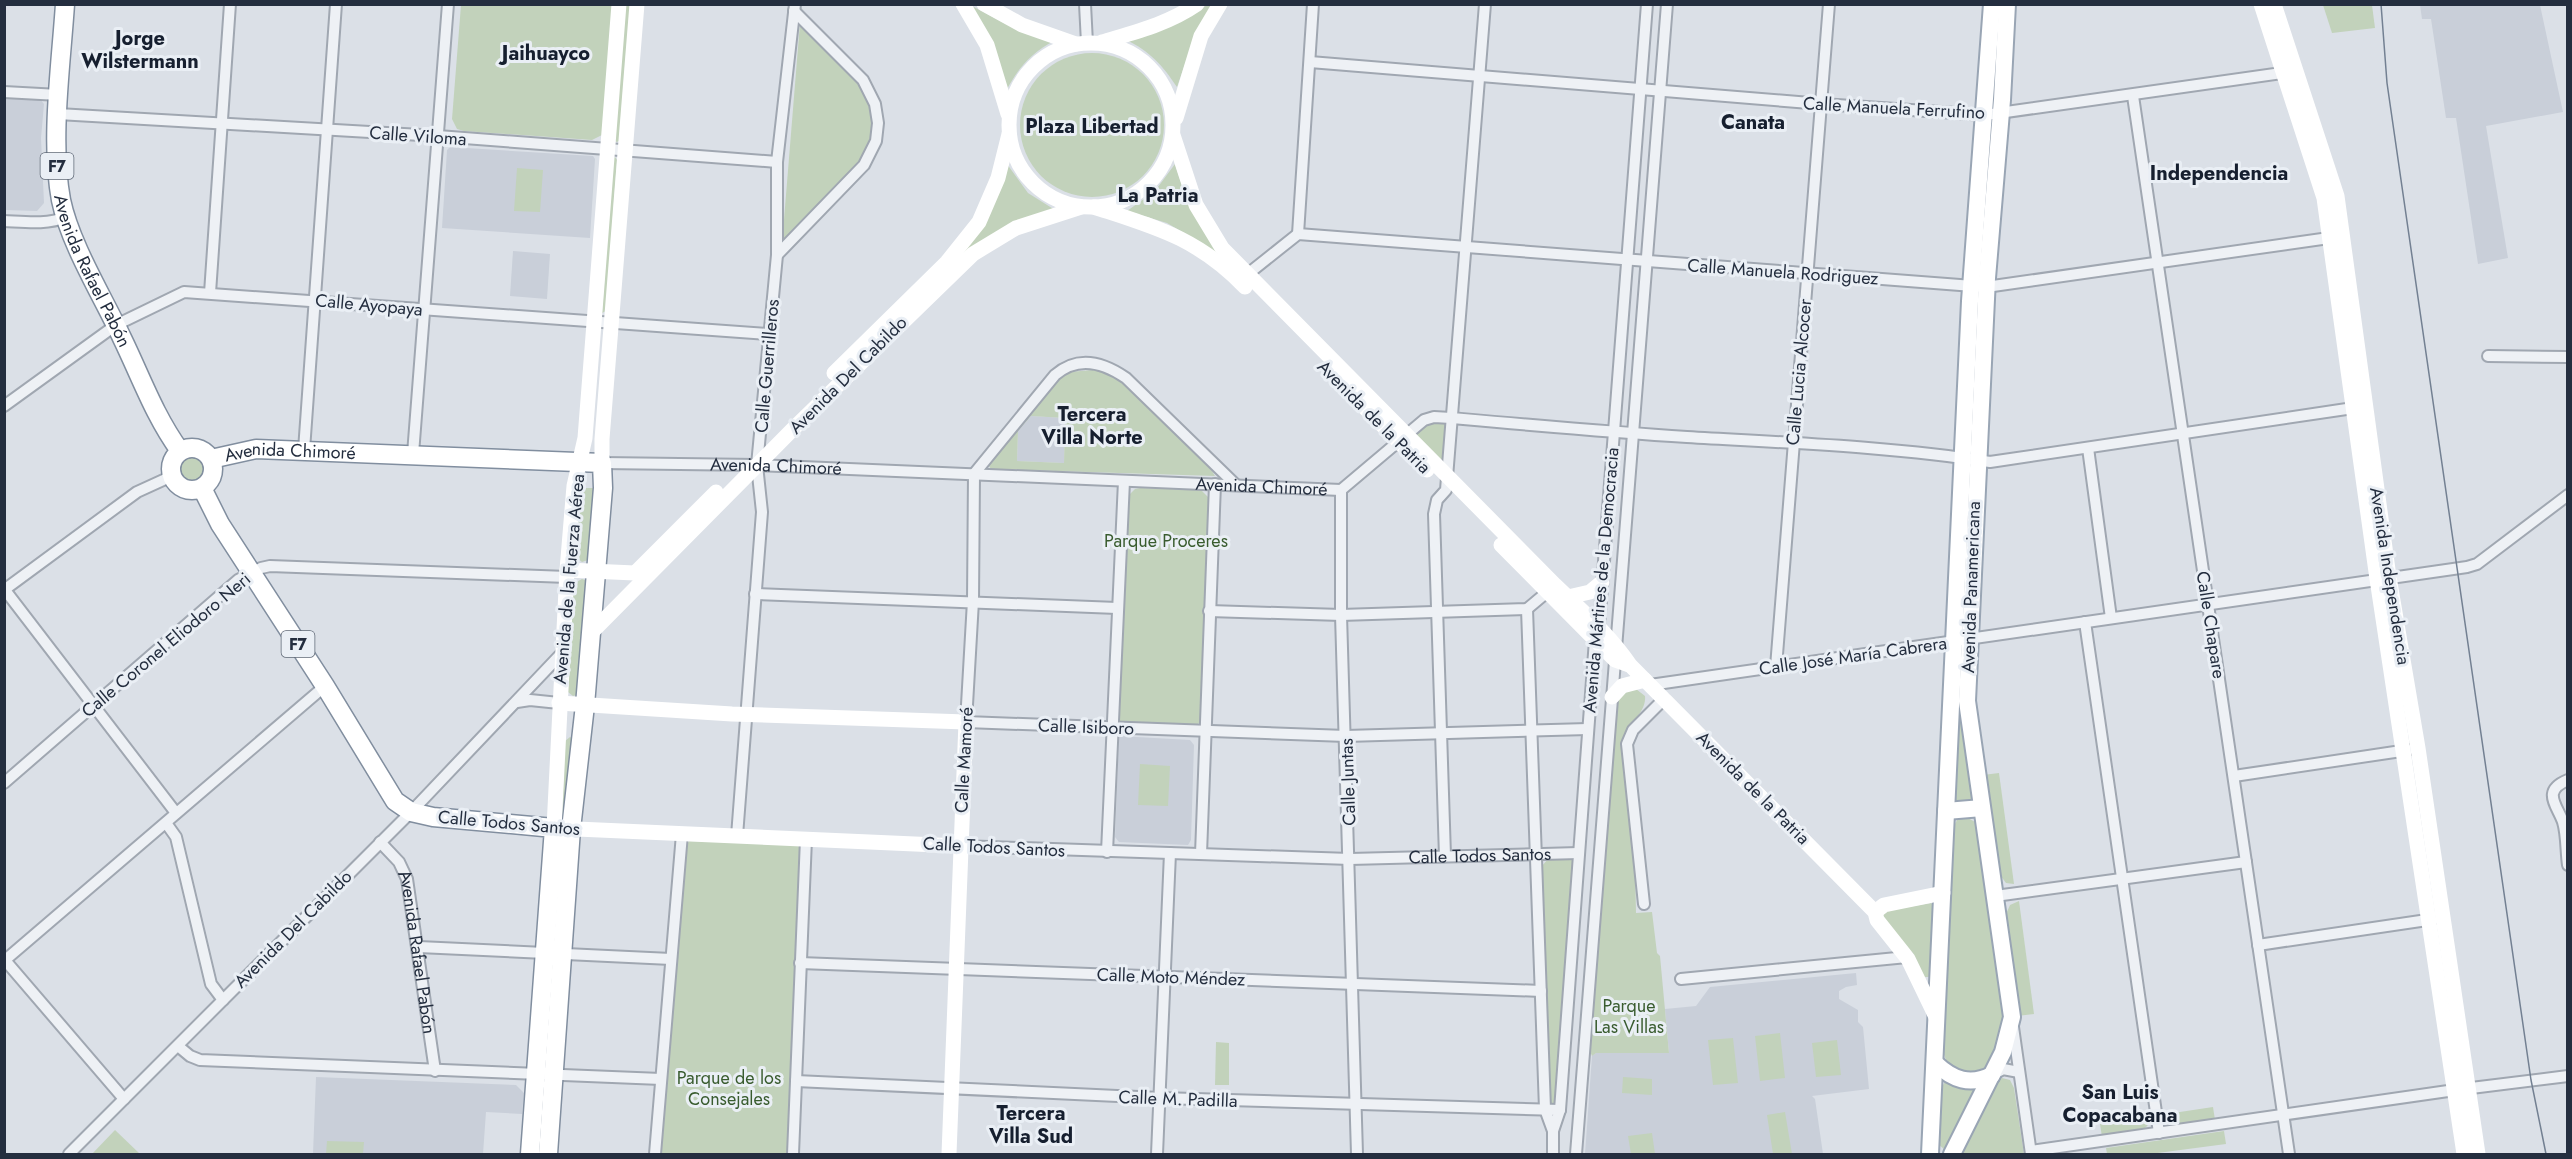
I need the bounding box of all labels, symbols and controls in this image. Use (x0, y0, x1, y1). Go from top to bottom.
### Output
district label: Jorge Wilstermann (81, 24, 199, 76)
district label: Jaihuayco (498, 39, 590, 68)
street label: Calle Manuela Ferrufino (1802, 90, 1986, 126)
district label: Canata (1721, 108, 1785, 137)
district label: Plaza Libertad (1025, 112, 1159, 141)
street label: Calle Viloma (369, 120, 467, 152)
road number: F7 (40, 153, 74, 179)
district label: Independencia (2150, 159, 2288, 188)
district label: La Patria (1118, 181, 1198, 210)
street label: Avenida Rafael Pabón (47, 192, 138, 352)
street label: Calle Manuela Rodriguez (1687, 252, 1880, 292)
street label: Calle Ayopaya (314, 287, 424, 323)
street label: Calle Lucia Alcocer (1780, 297, 1818, 446)
street label: Calle Guerrilleros (748, 298, 786, 434)
street label: Avenida Del Cabildo (783, 310, 913, 440)
street label: Avenida de la Patria (1311, 354, 1437, 480)
district label: Tercera Villa Norte (1040, 400, 1143, 452)
street label: Avenida Chimoré (222, 436, 356, 469)
street label: Avenida Mártires de la Democracia (1576, 446, 1626, 714)
street label: Avenida Chimoré (710, 451, 842, 482)
street label: Avenida Chimoré (1195, 471, 1328, 502)
street label: Avenida de la Fuerza Aérea (547, 473, 591, 685)
street label: Avenida Independencia (2363, 485, 2417, 667)
street label: Avenida Panamericana (1955, 501, 1987, 673)
park label: Parque Proceres (1104, 528, 1228, 554)
street label: Calle Coronel Eliodoro Neri (76, 566, 256, 724)
street label: Calle Chapare (2190, 569, 2232, 681)
street label: Calle José María Cabrera (1757, 630, 1949, 682)
road number: F7 (282, 631, 314, 657)
street label: Calle Mamoré (948, 706, 980, 814)
street label: Calle Isiboro (1038, 712, 1135, 742)
street label: Avenida de la Patria (1690, 725, 1816, 851)
street label: Calle Juntas (1333, 738, 1363, 826)
street label: Calle Todos Santos (437, 804, 581, 842)
street label: Calle Todos Santos (922, 830, 1066, 864)
street label: Calle Todos Santos (1408, 841, 1551, 870)
street label: Avenida Del Cabildo (228, 864, 358, 994)
street label: Avenida Rafael Pabón (391, 865, 442, 1036)
street label: Calle Moto Méndez (1096, 961, 1246, 993)
park label: Parque Las Villas (1594, 993, 1664, 1040)
park label: Parque de los Consejales (677, 1065, 781, 1112)
district label: San Luis Copacabana (2063, 1078, 2178, 1130)
street label: Calle M. Padilla (1118, 1084, 1238, 1114)
district label: Tercera Villa Sud (988, 1099, 1073, 1151)

